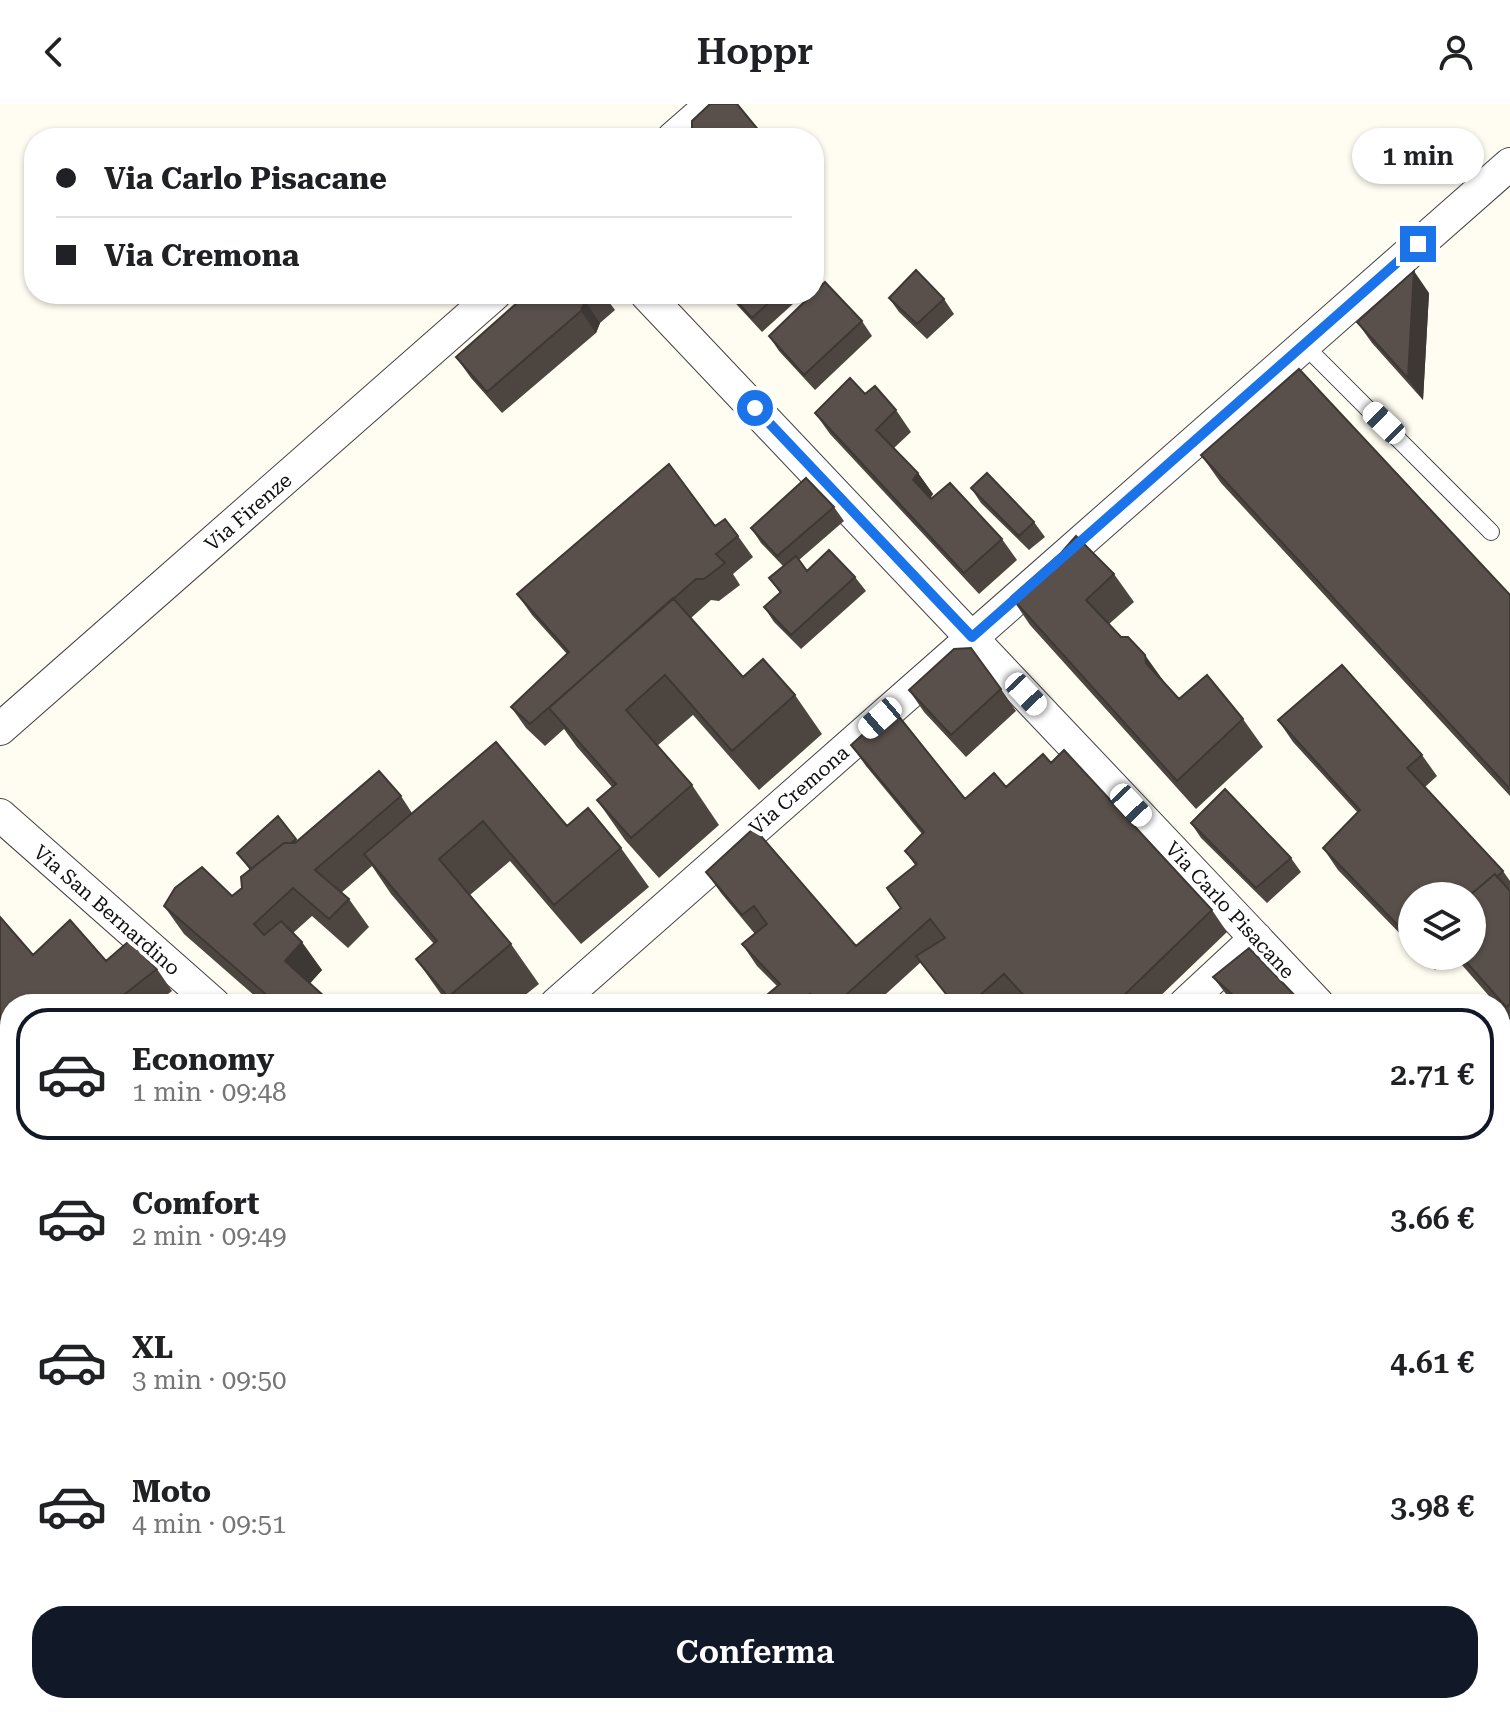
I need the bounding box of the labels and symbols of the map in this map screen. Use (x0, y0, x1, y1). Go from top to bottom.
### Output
callout: 1 min (1352, 128, 1484, 184)
route end (1400, 226, 1436, 262)
route start (737, 390, 773, 426)
car (1358, 398, 1410, 448)
street label: Via Firenze (200, 468, 296, 556)
car (1001, 668, 1051, 720)
car (854, 693, 906, 743)
street label: Via Cremona (744, 740, 854, 840)
car (1106, 779, 1156, 831)
street label: Via Carlo Pisacane (1160, 837, 1300, 983)
street label: Via San Bernardino (29, 840, 185, 980)

